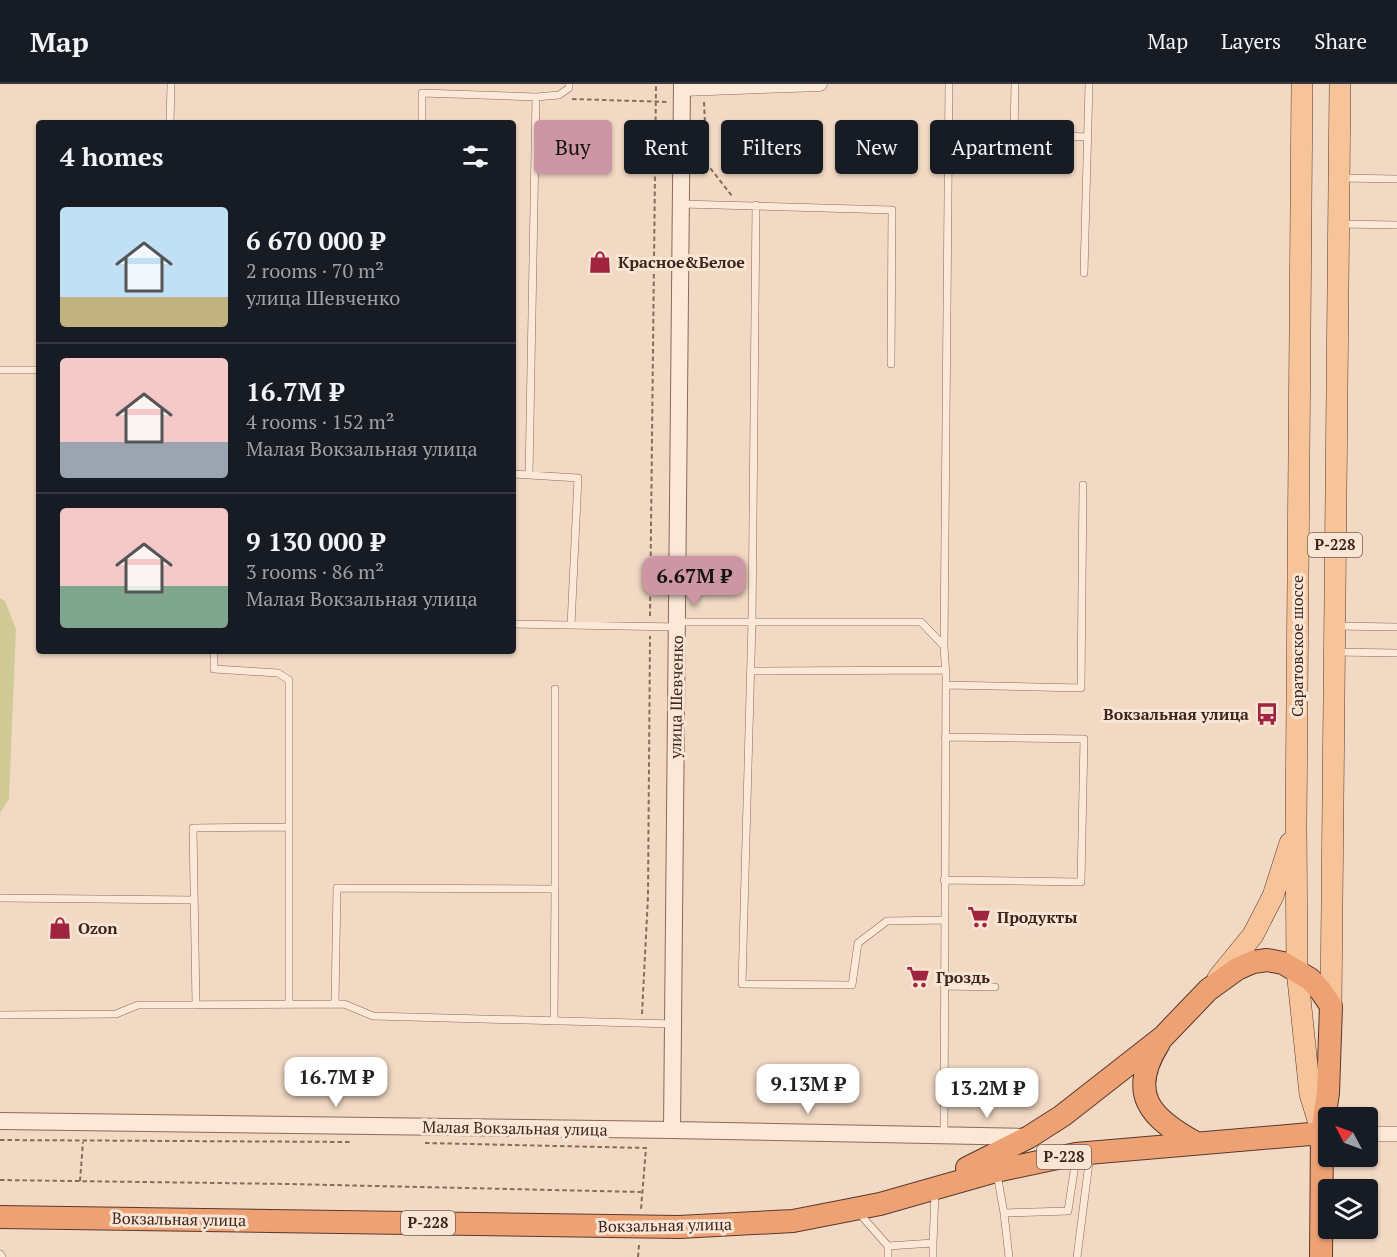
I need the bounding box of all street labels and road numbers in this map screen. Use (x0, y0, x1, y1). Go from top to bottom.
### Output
road number: Р-228 (1308, 533, 1362, 557)
street label: Саратовское шоссе (1286, 575, 1308, 717)
street label: улица Шевченко (664, 635, 688, 760)
street label: Малая Вокзальная улица (422, 1115, 608, 1141)
road number: Р-228 (1037, 1145, 1091, 1169)
street label: Вокзальная улица (112, 1207, 246, 1231)
road number: Р-228 (401, 1211, 455, 1235)
street label: Вокзальная улица (598, 1213, 732, 1237)

